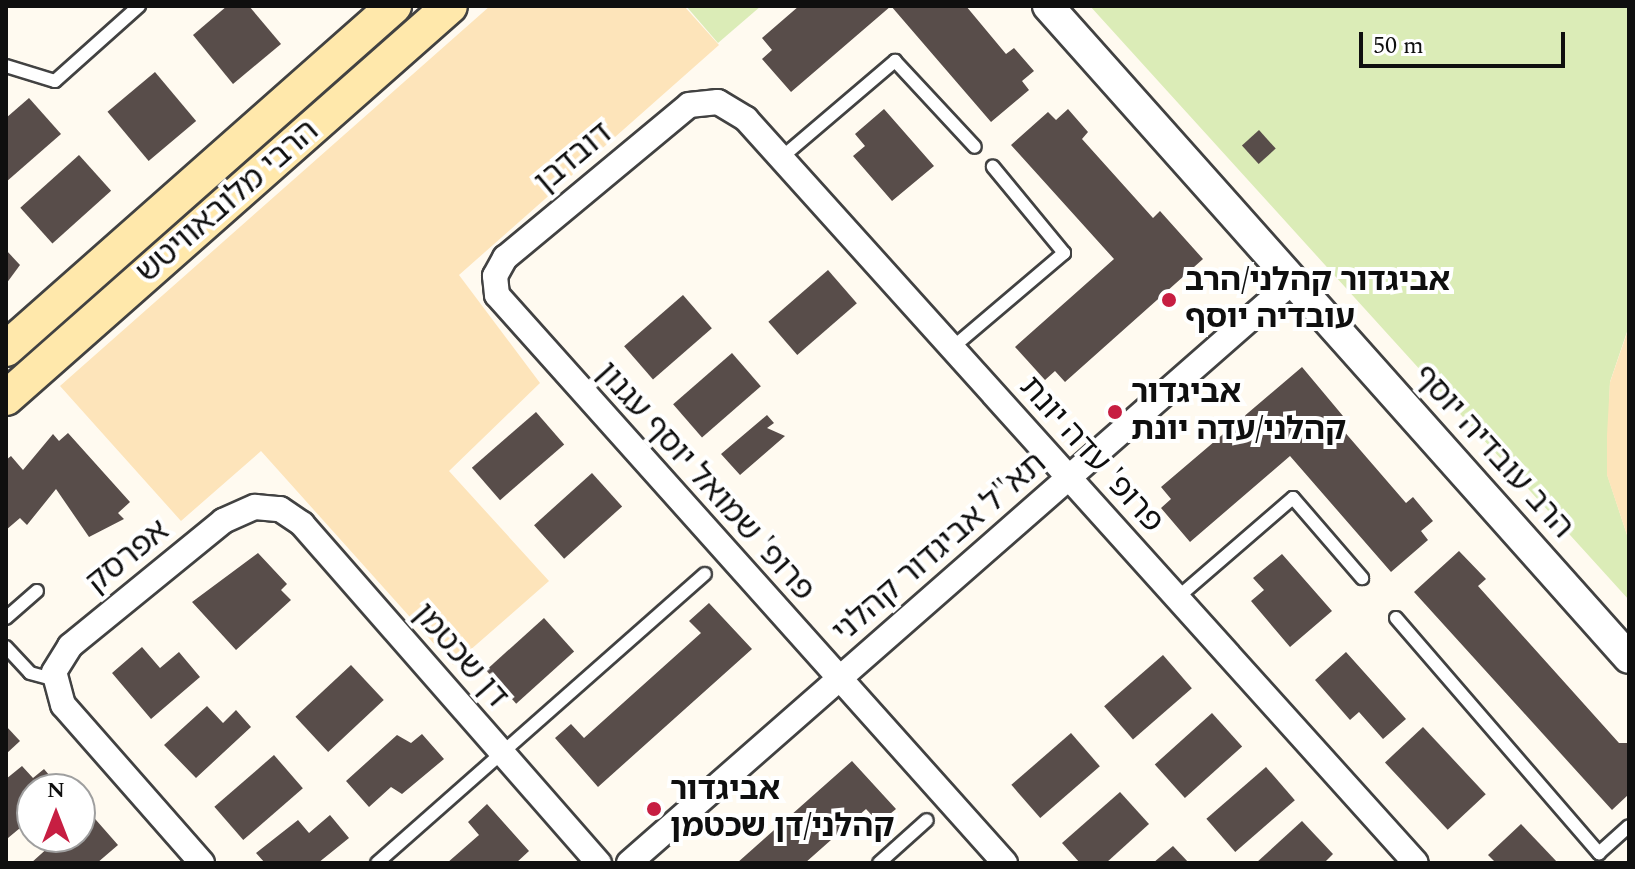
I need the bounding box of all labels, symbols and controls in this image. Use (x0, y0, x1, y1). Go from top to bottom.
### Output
scale bar (1363, 16, 1569, 66)
text: 50 m (1373, 28, 1424, 64)
street label: הרבי מלובאוויטש (129, 112, 327, 292)
street label: דובדבן (527, 114, 621, 202)
place label: אביגדור קהלני/הרב עובדיה יוסף (1185, 263, 1450, 338)
marker: אביגדור קהלני/הרב עובדיה יוסף (1160, 291, 1178, 309)
street label: פרופ' שמואל יוסף עגנון (588, 355, 822, 609)
street label: הרב עובדיה יוסף (1405, 357, 1581, 547)
street label: פרופ' עדה יונת (1011, 369, 1171, 541)
place label: אביגדור קהלני/עדה יונת (1131, 375, 1346, 450)
marker: אביגדור קהלני/עדה יונת (1106, 403, 1124, 421)
street label: תא"ל אביגדור קהלני (825, 445, 1055, 651)
street label: אפרסק (79, 512, 177, 602)
street label: דן שכטמן (404, 596, 516, 716)
place label: אביגדור קהלני/דן שכטמן (670, 772, 894, 847)
north arrow (16, 773, 96, 853)
text: N (47, 774, 65, 807)
marker: אביגדור קהלני/דן שכטמן (645, 800, 663, 818)

